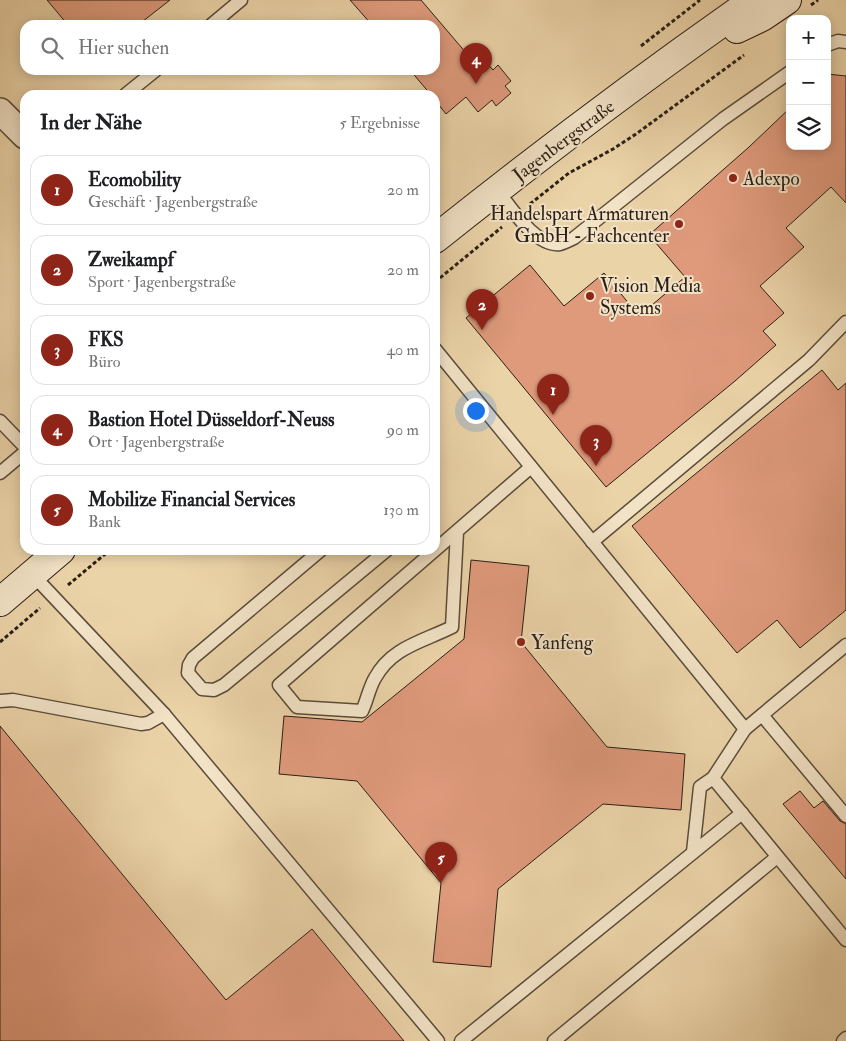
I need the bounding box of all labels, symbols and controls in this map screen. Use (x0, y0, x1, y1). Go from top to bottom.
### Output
map controls (786, 15, 831, 150)
button: + (786, 15, 831, 60)
search box (20, 20, 440, 75)
icon: search (38, 34, 66, 62)
text: Hier suchen (78, 36, 169, 60)
pin: 4 (460, 43, 492, 84)
button: − (786, 60, 831, 105)
street label: Jagenbergstraße (507, 95, 619, 188)
button: layers (786, 105, 831, 150)
text: In der Nähe (40, 109, 142, 136)
text: 5 Ergebnisse (340, 113, 420, 133)
place label: Adexpo (742, 167, 800, 192)
text: Ecomobility (88, 168, 181, 192)
marker: Adexpo (727, 172, 739, 184)
text: 1 (54, 180, 60, 200)
text: 20 m (387, 180, 419, 200)
text: Geschäft · Jagenbergstraße (88, 192, 258, 212)
place label: Handelspart Armaturen GmbH - Fachcenter (490, 202, 669, 248)
marker: Handelspart Armaturen GmbH - Fachcenter (673, 218, 685, 230)
text: Zweikampf (88, 248, 174, 272)
text: 2 (53, 260, 61, 280)
text: 20 m (387, 260, 419, 280)
text: Sport · Jagenbergstraße (88, 272, 236, 292)
place label: Vision Media Systems (600, 274, 701, 320)
pin: 2 (466, 289, 498, 330)
marker: Vision Media Systems (584, 290, 596, 302)
text: FKS (88, 328, 124, 352)
text: 3 (54, 340, 60, 360)
text: 40 m (386, 340, 419, 360)
text: Büro (88, 352, 120, 372)
pin: 1 (537, 374, 569, 415)
your location (463, 398, 489, 424)
text: Bastion Hotel Düsseldorf-Neuss (88, 408, 335, 432)
text: 4 (53, 420, 61, 440)
text: 90 m (387, 420, 419, 440)
pin: 3 (580, 425, 612, 466)
text: Ort · Jagenbergstraße (88, 432, 224, 452)
text: Mobilize Financial Services (88, 488, 295, 512)
text: 5 (53, 500, 61, 520)
text: 130 m (383, 500, 419, 520)
text: Bank (88, 512, 121, 532)
place label: Yanfeng (531, 631, 594, 655)
marker: Yanfeng (515, 636, 527, 648)
pin: 5 (425, 842, 457, 883)

